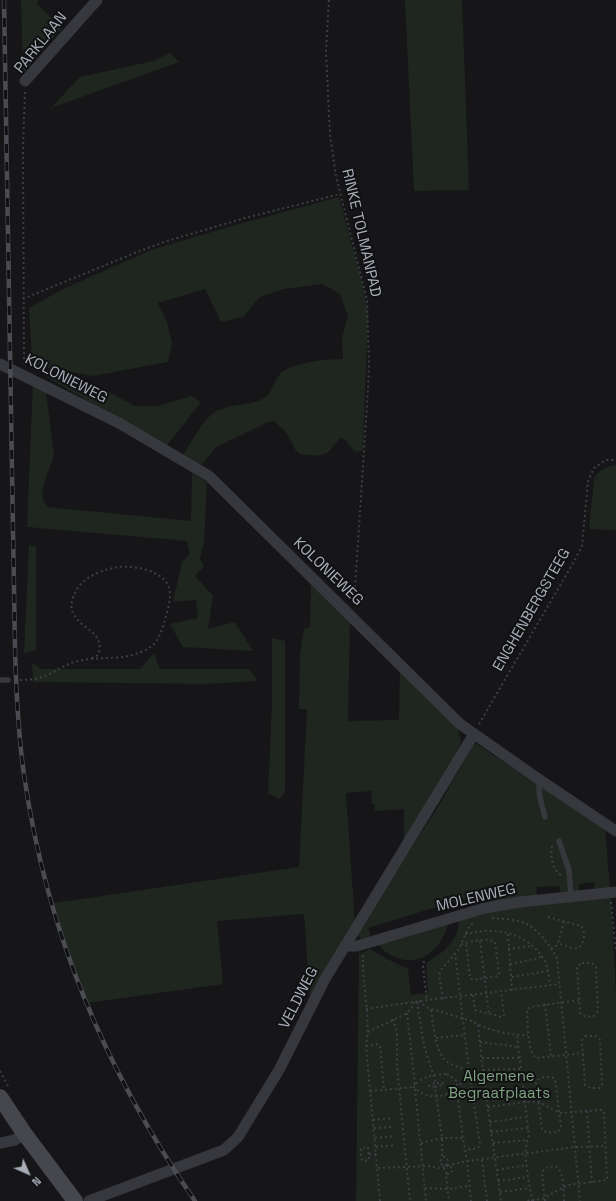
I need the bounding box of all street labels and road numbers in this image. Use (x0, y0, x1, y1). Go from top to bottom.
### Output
street label: PARKLAAN (11, 9, 71, 77)
street label: RINKE TOLMANPAD (337, 167, 385, 299)
street label: KOLONIEWEG (22, 351, 110, 407)
street label: KOLONIEWEG (289, 534, 367, 610)
street label: ENGHENBERGSTEEG (490, 545, 574, 675)
street label: MOLENWEG (434, 880, 518, 916)
street label: VELDWEG (276, 964, 322, 1032)

